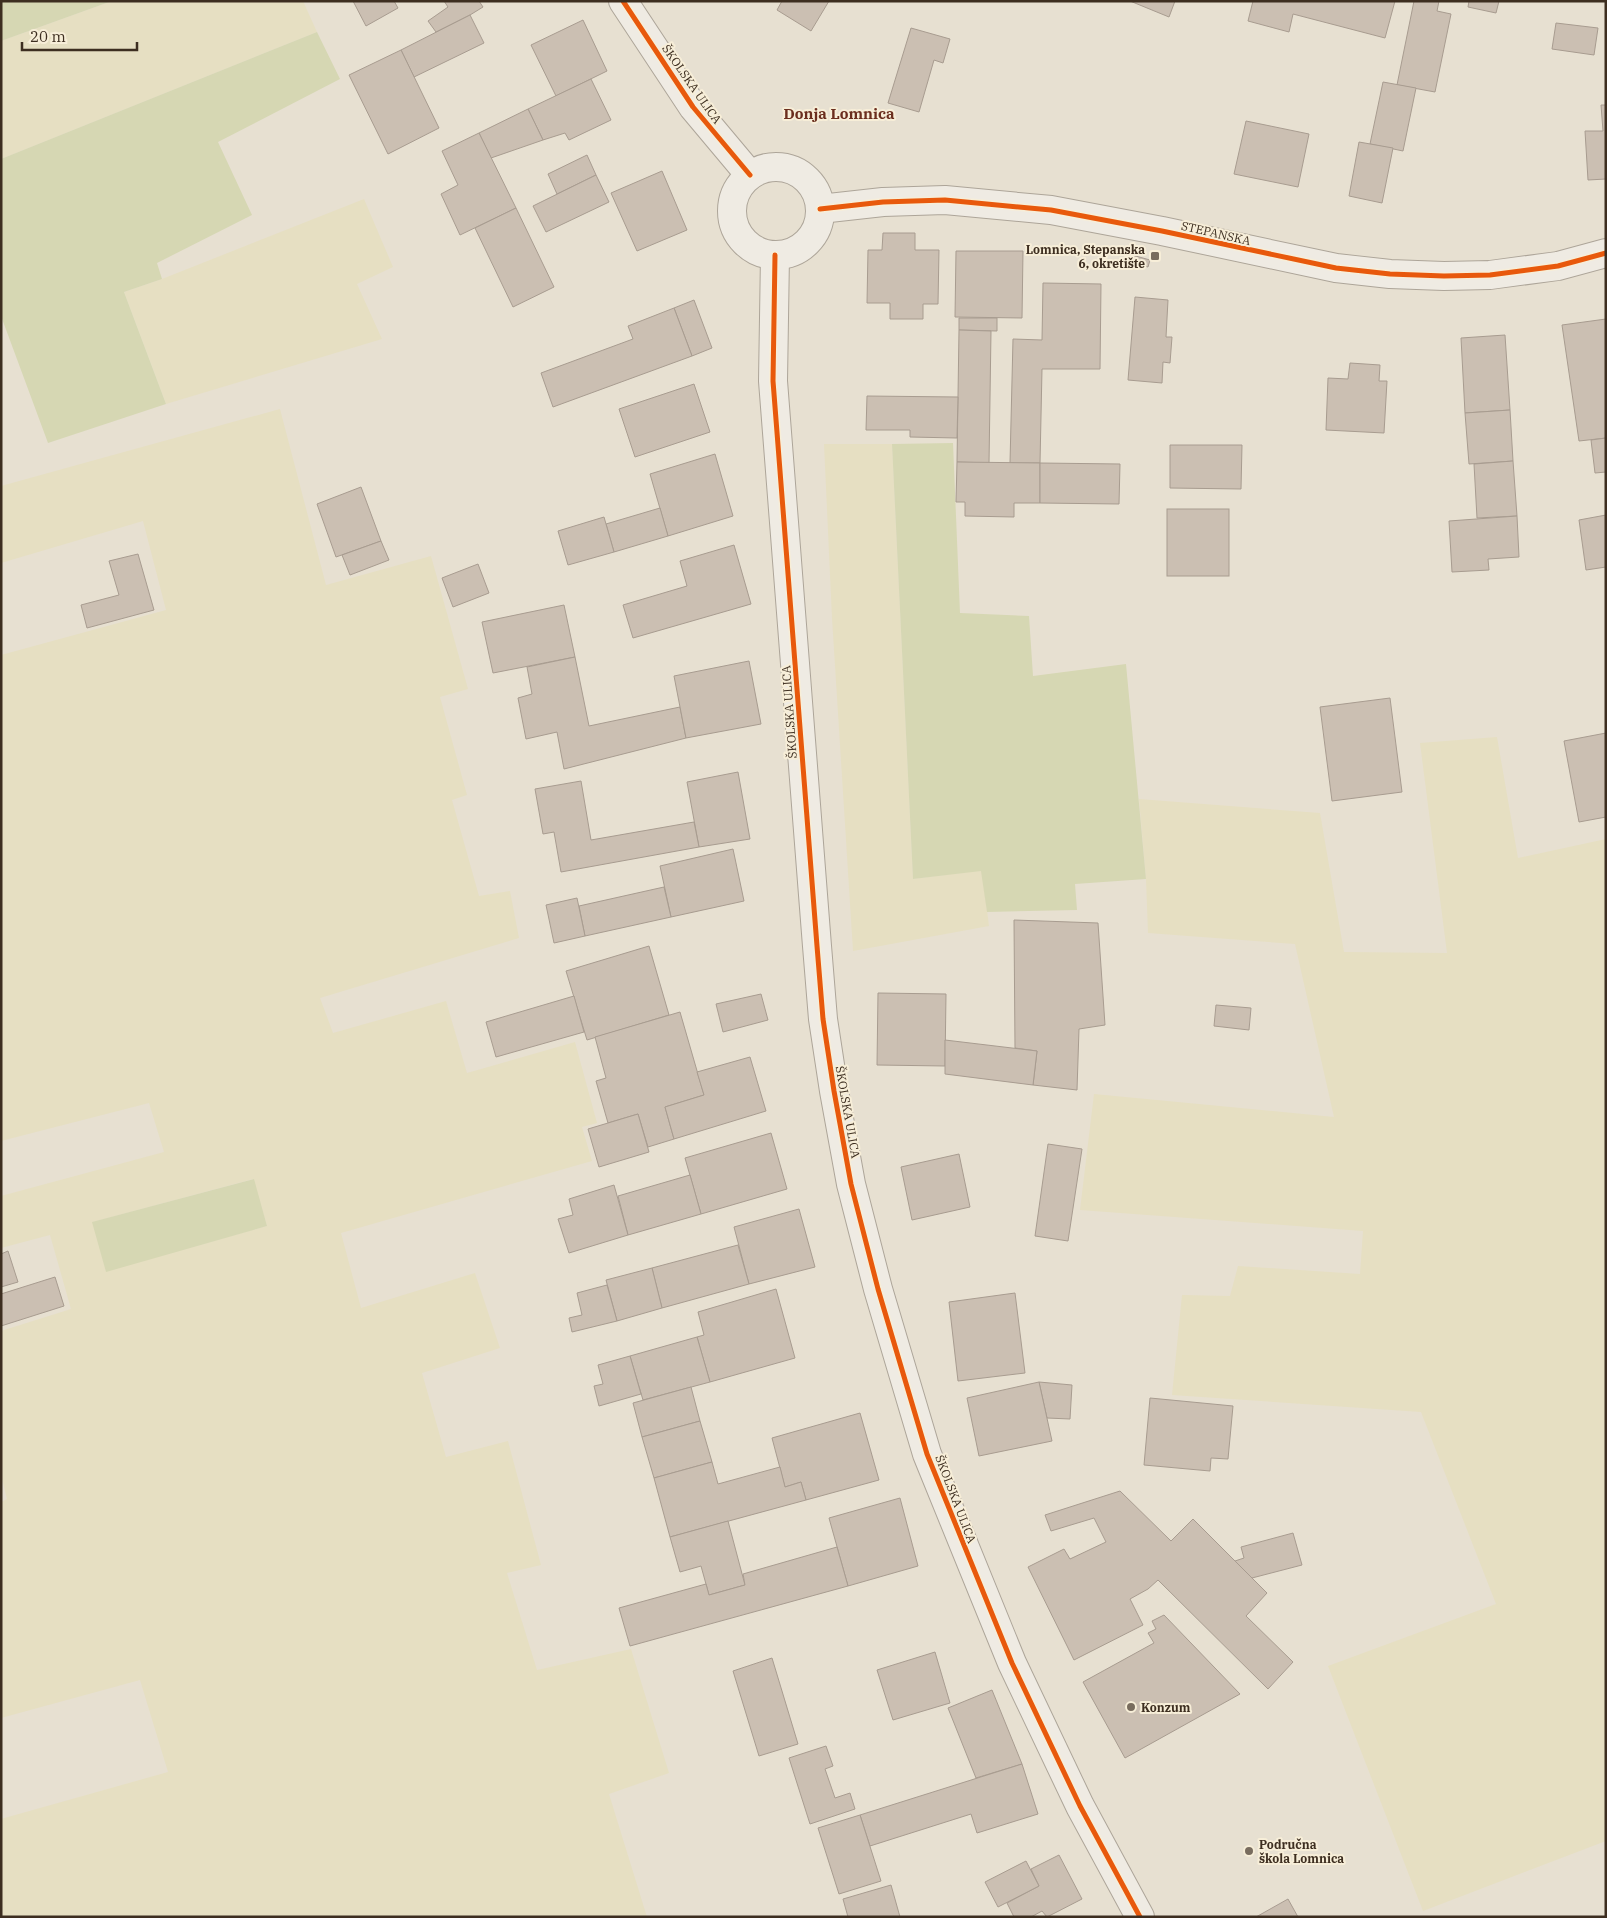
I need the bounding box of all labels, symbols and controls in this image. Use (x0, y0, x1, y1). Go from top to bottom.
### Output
scale bar (22, 20, 138, 52)
text: 20 m (30, 27, 66, 46)
street label: ŠKOLSKA ULICA (659, 41, 725, 127)
district label: Donja Lomnica (784, 104, 895, 123)
street label: STEPANSKA (1180, 218, 1253, 248)
place label: Lomnica, Stepanska 6, okretište (1026, 242, 1145, 271)
marker: Lomnica, Stepanska 6, okretište (1149, 250, 1161, 262)
street label: ŠKOLSKA ULICA (778, 664, 800, 759)
street label: ŠKOLSKA ULICA (832, 1065, 864, 1160)
street label: ŠKOLSKA ULICA (932, 1453, 980, 1546)
place label: Konzum (1141, 1700, 1191, 1715)
marker: Konzum (1125, 1701, 1137, 1713)
place label: Područna škola Lomnica (1259, 1837, 1344, 1866)
marker: Područna škola Lomnica (1243, 1845, 1255, 1857)

